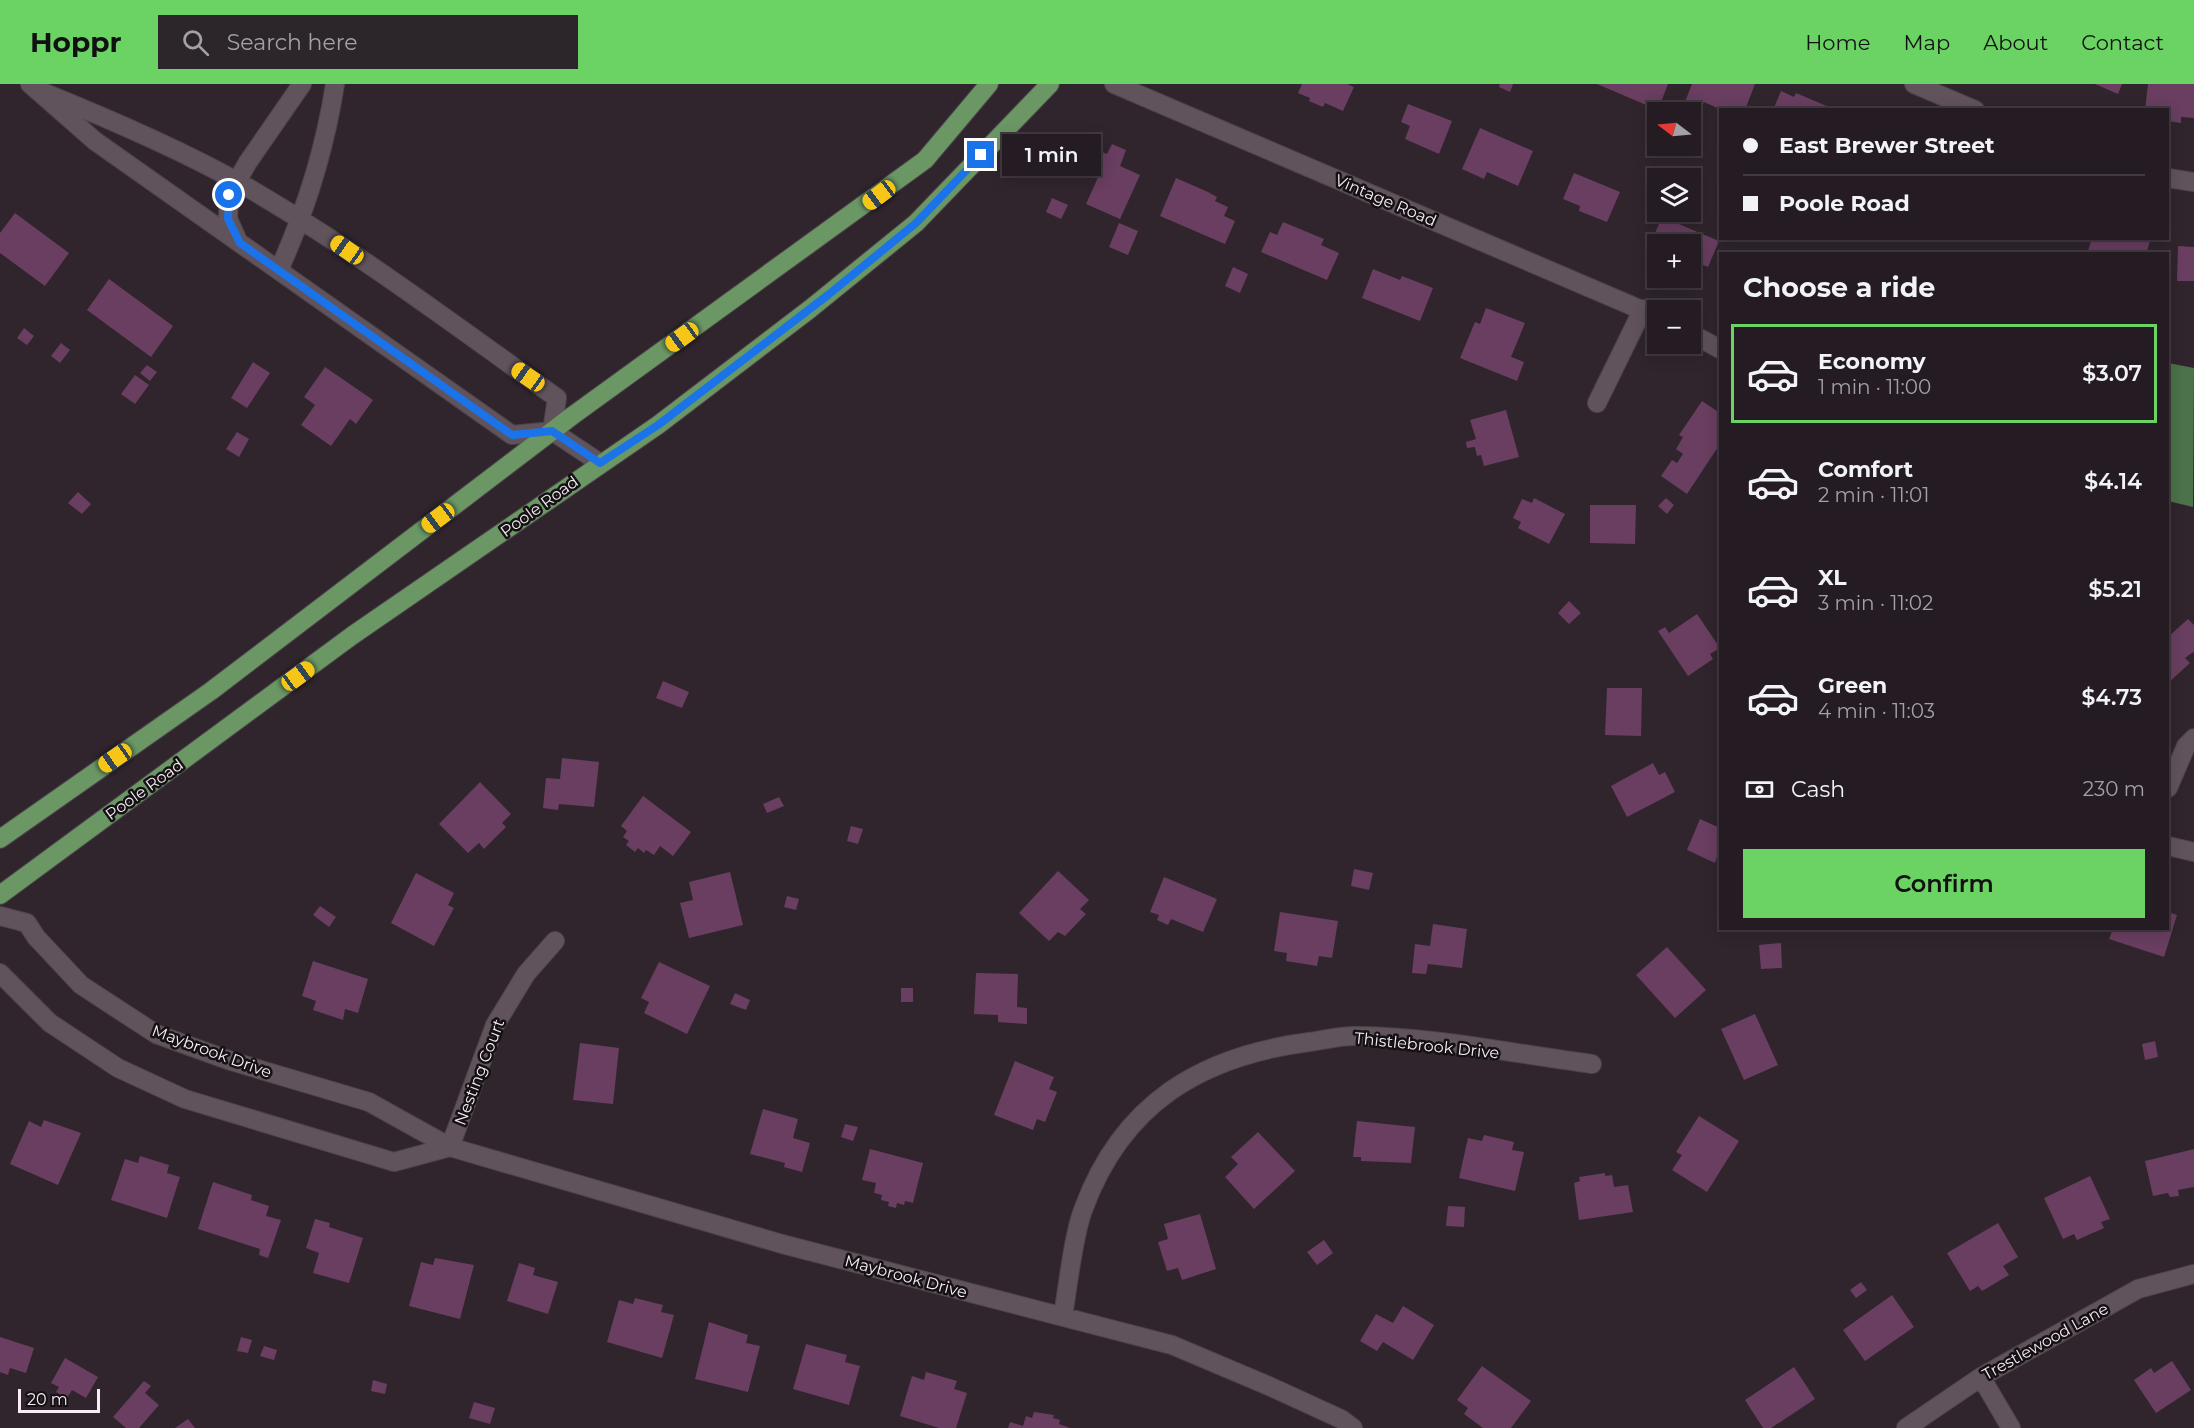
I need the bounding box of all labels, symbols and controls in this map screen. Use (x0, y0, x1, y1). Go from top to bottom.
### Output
search box (158, 15, 578, 69)
text: Hoppr (30, 25, 122, 59)
icon: search (179, 26, 212, 59)
text: Search here (227, 29, 358, 56)
text: Home (1805, 30, 1870, 55)
text: Map (1903, 30, 1950, 55)
text: About (1983, 30, 2048, 55)
text: Contact (2081, 30, 2164, 55)
north arrow (1647, 102, 1701, 156)
map controls (1647, 102, 1701, 354)
text: East Brewer Street (1779, 132, 1995, 159)
callout: 1 min (1002, 134, 1101, 176)
route end (967, 141, 994, 168)
text: 1 min (1025, 143, 1078, 167)
button: layers (1647, 168, 1701, 222)
street label: Vintage Road (1332, 171, 1439, 230)
car (859, 177, 899, 213)
route start (215, 181, 242, 208)
text: Poole Road (1779, 190, 1910, 217)
car (327, 232, 367, 268)
button: + (1647, 234, 1701, 288)
text: Choose a ride (1743, 271, 1935, 304)
button: − (1647, 300, 1701, 354)
car (662, 319, 702, 355)
icon: car (1746, 347, 1800, 401)
text: Economy (1818, 348, 1926, 375)
car (508, 359, 548, 395)
text: $3.07 (2082, 360, 2142, 387)
text: 1 min · 11:00 (1818, 375, 1931, 399)
icon: car (1746, 455, 1800, 509)
text: Comfort (1818, 456, 1913, 483)
text: $4.14 (2084, 468, 2142, 495)
street label: Poole Road (497, 472, 582, 541)
text: 2 min · 11:01 (1818, 483, 1929, 507)
car (418, 500, 458, 536)
icon: car (1746, 563, 1800, 617)
text: XL (1818, 564, 1847, 591)
text: $5.21 (2089, 576, 2142, 603)
text: 3 min · 11:02 (1818, 591, 1933, 615)
car (278, 658, 318, 694)
icon: car (1746, 671, 1800, 725)
text: Green (1818, 672, 1887, 699)
text: $4.73 (2082, 684, 2142, 711)
text: 4 min · 11:03 (1818, 699, 1935, 723)
car (95, 740, 135, 776)
street label: Poole Road (102, 755, 187, 824)
icon: cash (1743, 773, 1776, 806)
text: Cash (1791, 776, 1845, 803)
text: 230 m (2083, 777, 2145, 801)
button: Confirm (1743, 849, 2145, 918)
street label: Nesting Court (450, 1016, 509, 1128)
street label: Maybrook Drive (149, 1021, 274, 1082)
street label: Thistlebrook Drive (1354, 1028, 1500, 1063)
street label: Maybrook Drive (843, 1251, 969, 1302)
street label: Trestlewood Lane (1979, 1299, 2112, 1384)
scale bar (18, 1386, 100, 1414)
text: 20 m (27, 1390, 68, 1409)

